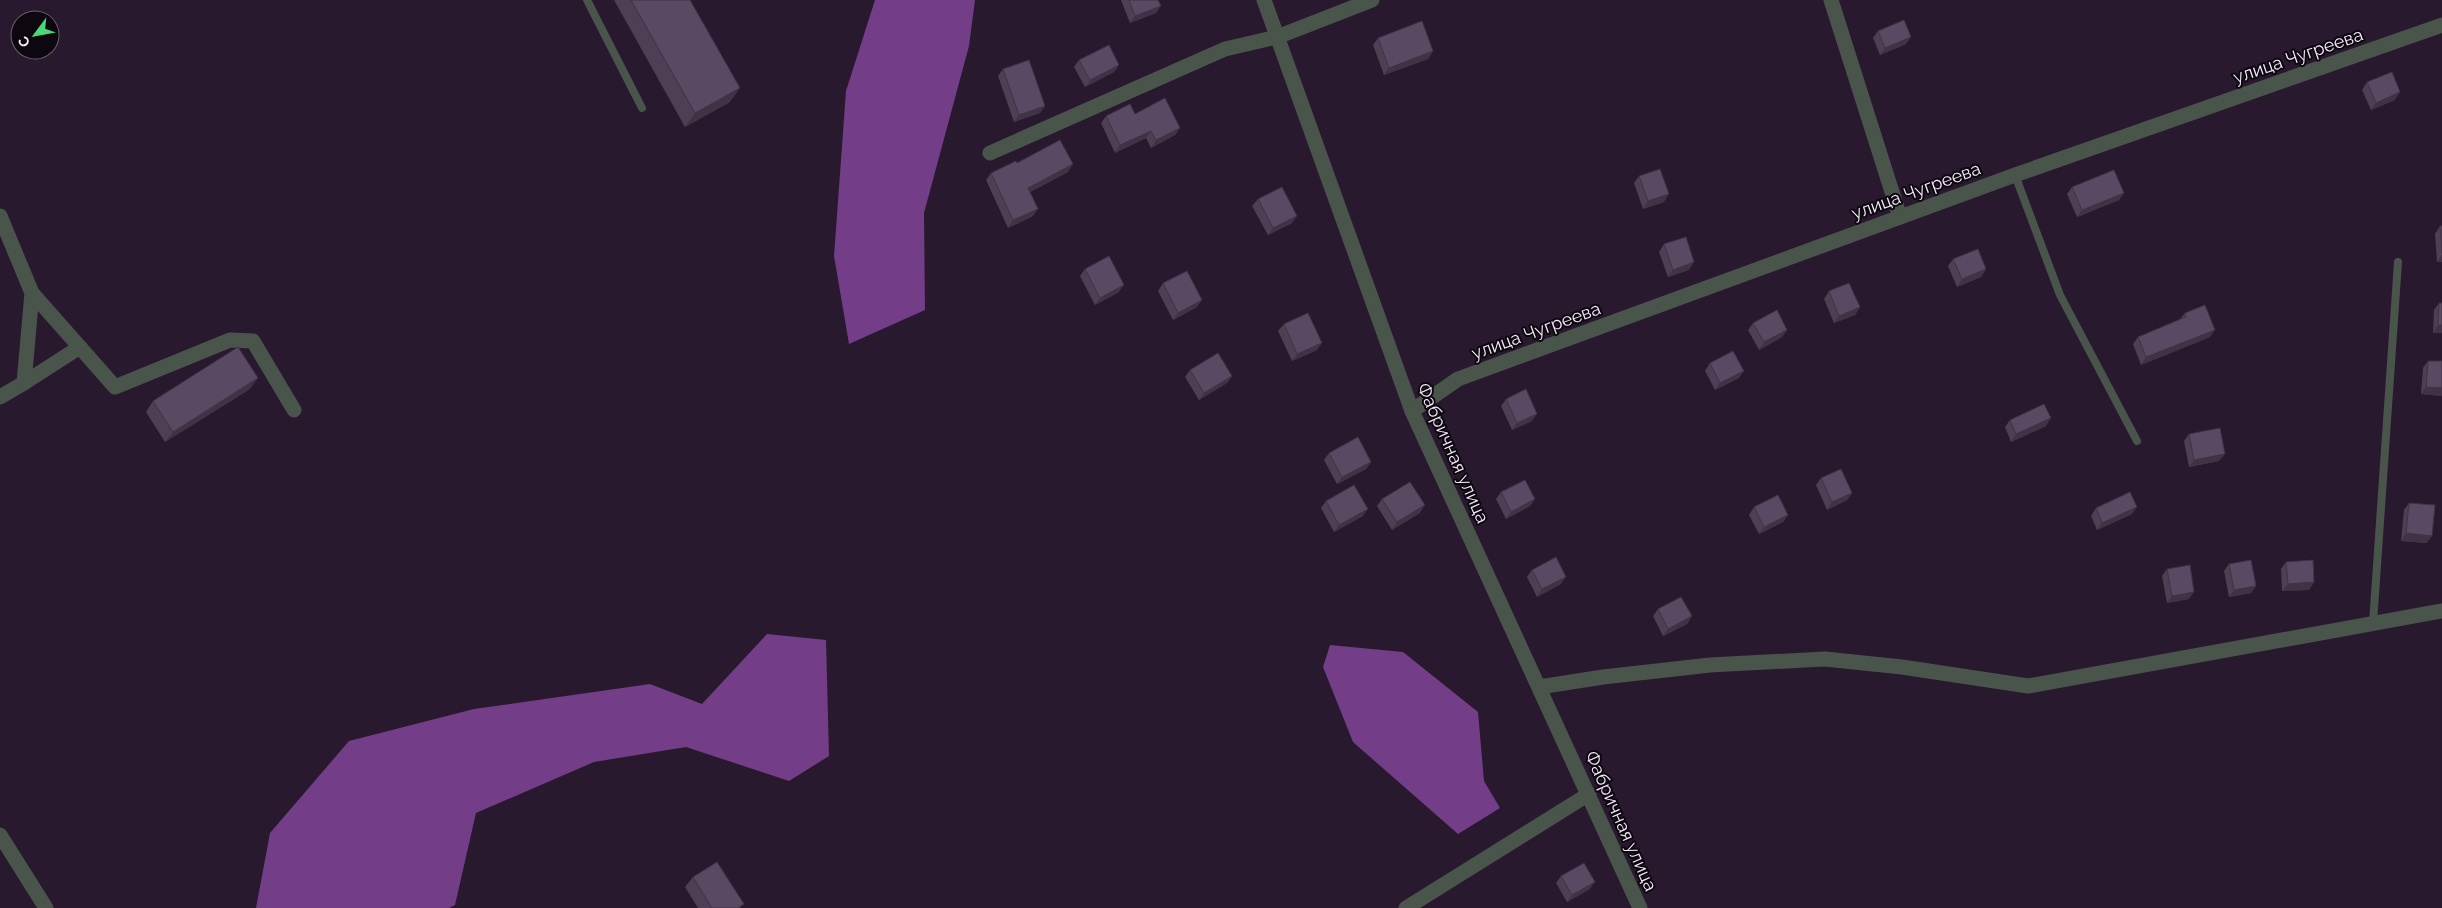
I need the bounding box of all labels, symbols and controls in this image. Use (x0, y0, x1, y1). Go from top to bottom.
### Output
north arrow (10, 10, 60, 60)
street label: улица Чугреева (2230, 23, 2365, 88)
text: С (14, 33, 33, 50)
street label: улица Чугреева (1848, 157, 1983, 224)
street label: улица Чугреева (1468, 297, 1603, 364)
street label: Фабричная улица (1413, 380, 1494, 526)
street label: Фабричная улица (1581, 748, 1662, 894)

